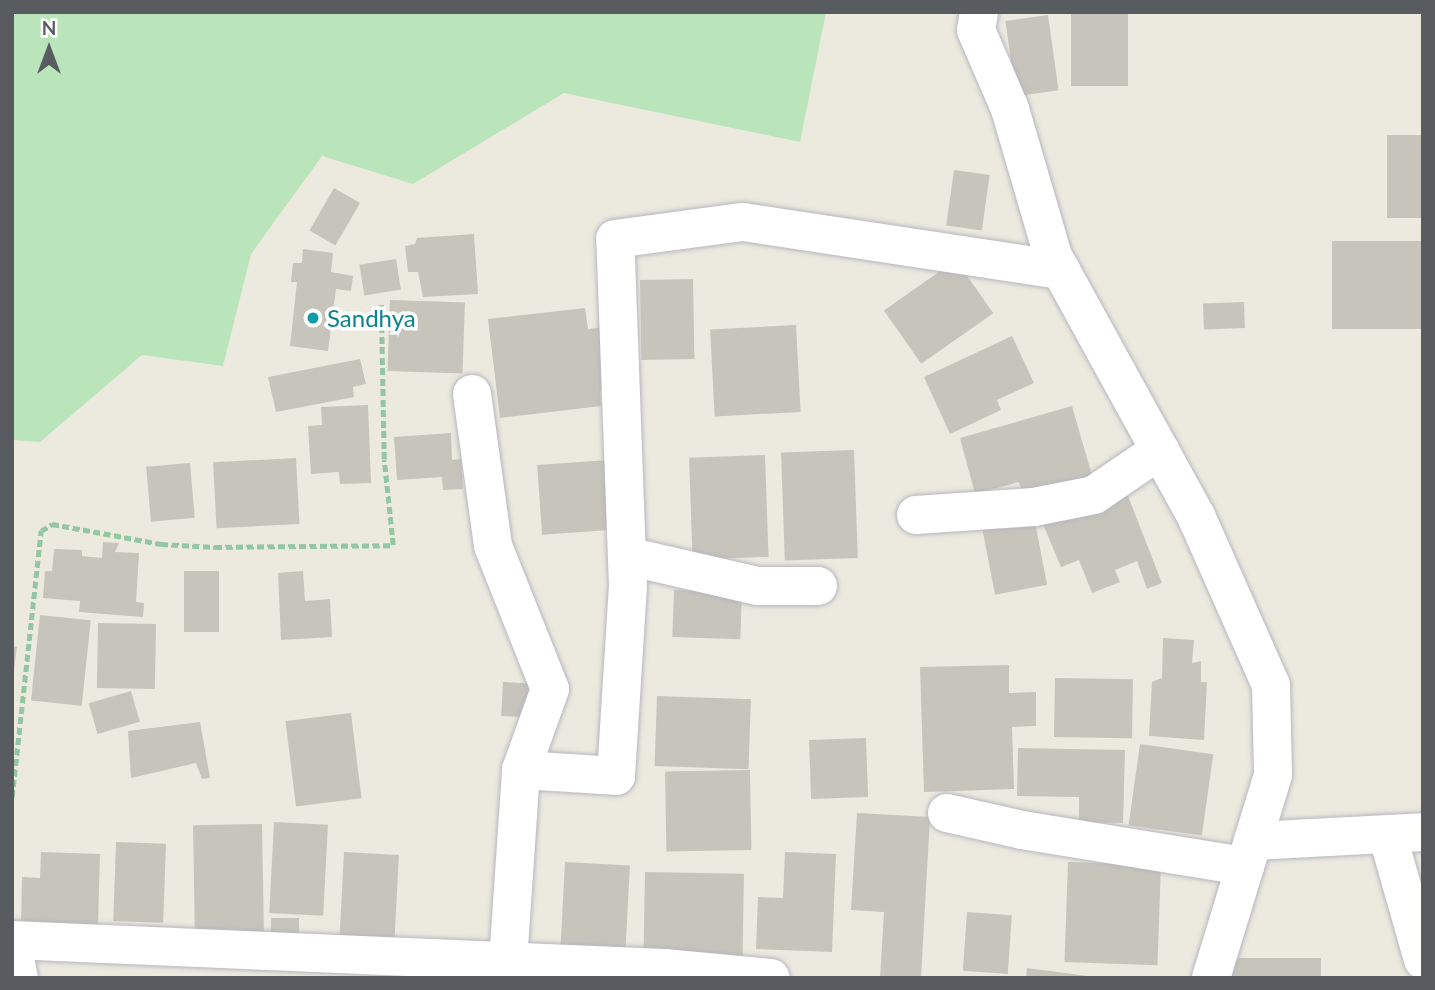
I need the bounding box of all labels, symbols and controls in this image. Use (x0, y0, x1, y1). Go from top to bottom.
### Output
north arrow (14, 14, 84, 84)
text: N (42, 16, 56, 39)
place label: Sandhya (327, 304, 416, 332)
marker: Sandhya (305, 310, 321, 326)

